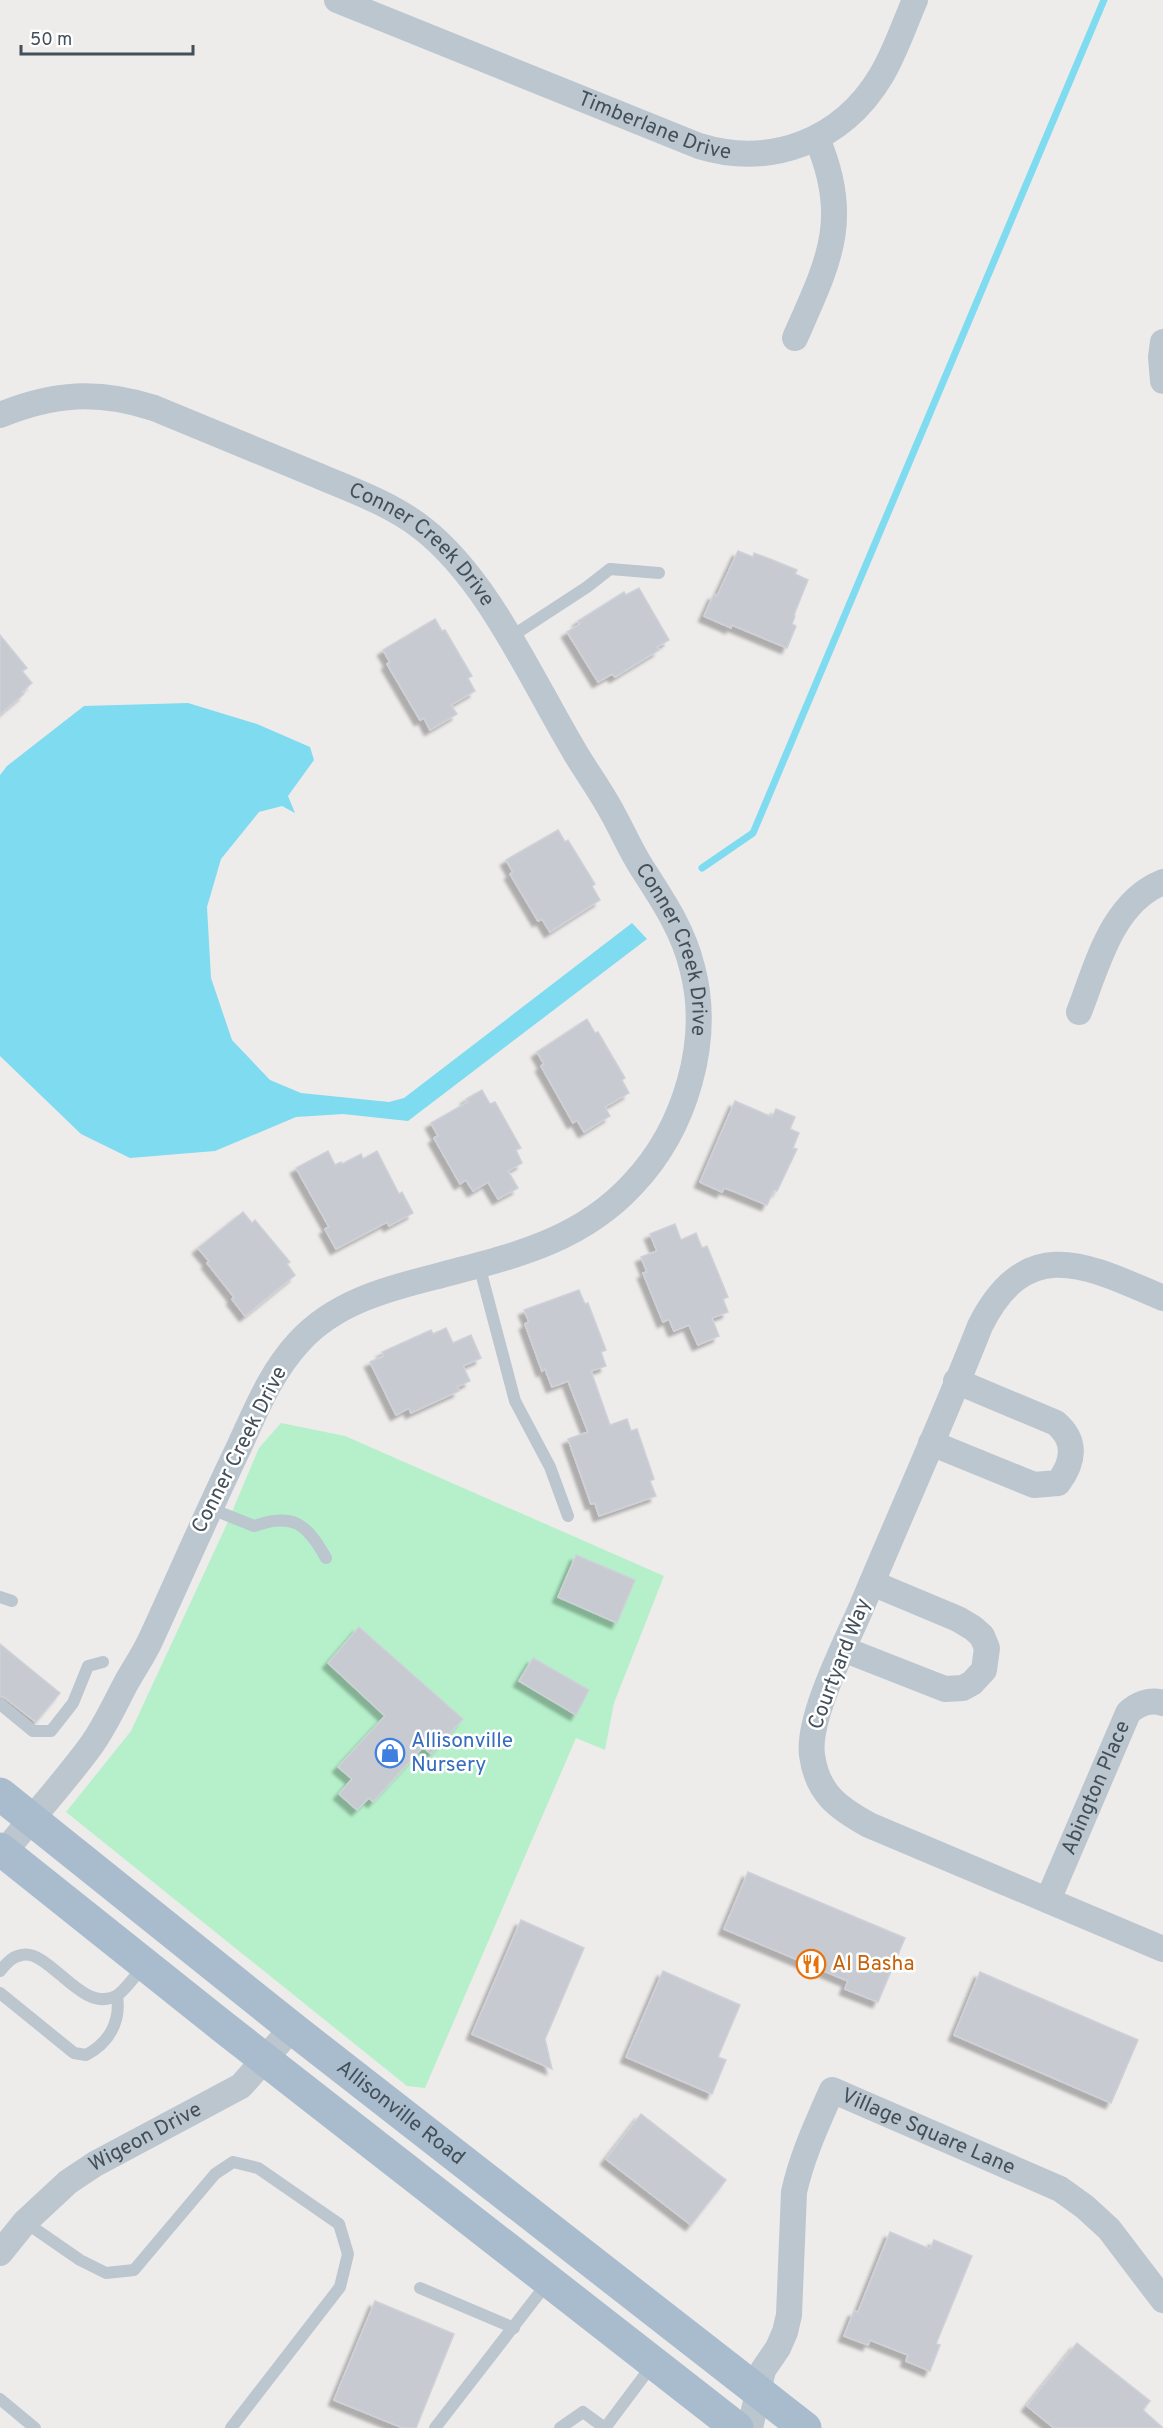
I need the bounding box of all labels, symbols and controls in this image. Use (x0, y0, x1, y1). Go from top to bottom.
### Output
scale bar (21, 18, 194, 56)
text: 50 m (30, 29, 72, 52)
street label: Timberlane Drive (574, 85, 733, 166)
street label: Conner Creek Drive (345, 477, 500, 612)
street label: Conner Creek Drive (629, 858, 712, 1037)
street label: Conner Creek Drive (186, 1362, 294, 1538)
street label: Courtyard Way (803, 1594, 877, 1734)
street label: Abington Place (1055, 1716, 1137, 1859)
place label: Allisonville Nursery (411, 1728, 513, 1779)
shop icon: Allisonville Nursery (374, 1737, 406, 1769)
restaurant icon: Al Basha (795, 1948, 827, 1980)
place label: Al Basha (832, 1951, 915, 1978)
street label: Allisonville Road (331, 2054, 470, 2171)
street label: Village Square Lane (837, 2082, 1019, 2181)
street label: Wigeon Drive (84, 2096, 207, 2178)

